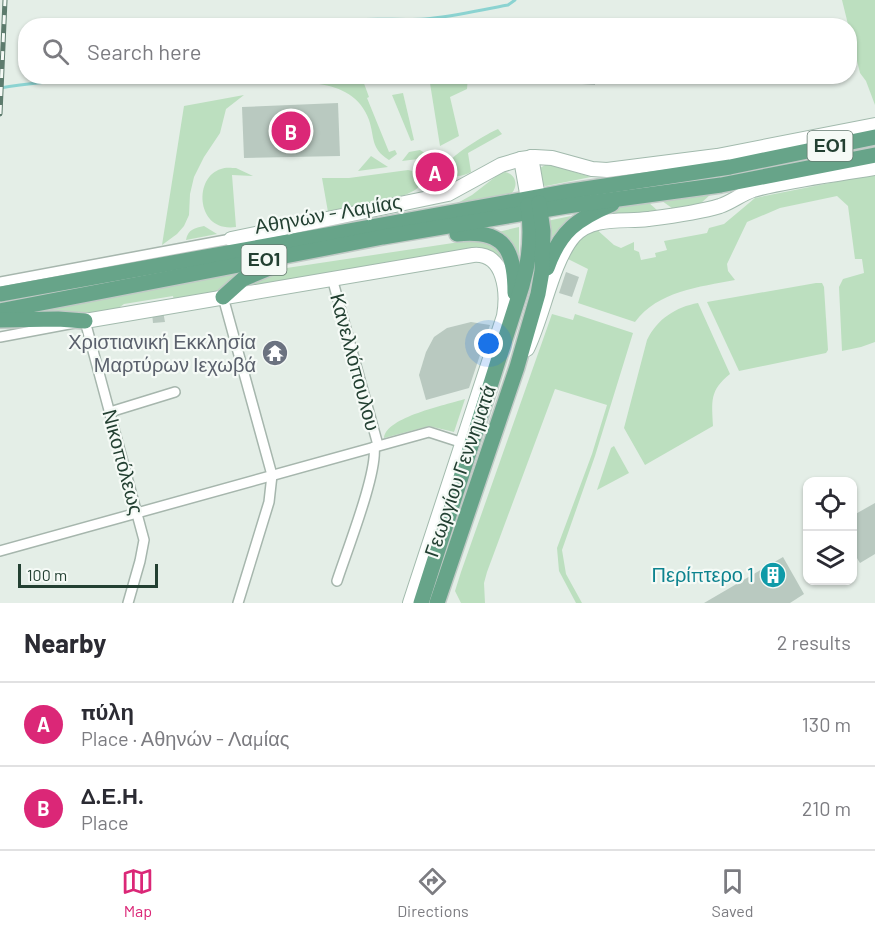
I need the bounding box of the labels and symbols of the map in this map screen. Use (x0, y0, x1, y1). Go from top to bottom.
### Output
pin: B (272, 108, 310, 154)
road number: ΕΟ1 (808, 131, 852, 161)
pin: A (416, 150, 454, 195)
street label: Αθηνών - Λαμίας (253, 188, 403, 238)
road number: ΕΟ1 (242, 245, 286, 275)
street label: Κανελλόπουλου (326, 290, 386, 433)
place label: Χριστιανική Εκκλησία Μαρτύρων Ιεχωβά (68, 329, 256, 376)
your location (474, 329, 503, 358)
temple icon: Χριστιανική Εκκλησία Μαρτύρων Ιεχωβά (260, 338, 290, 368)
street label: Γεωργίου Γεννηματά (418, 382, 500, 560)
street label: Νικοπόλεως (98, 407, 150, 517)
building icon: Περίπτερο 1 (758, 560, 788, 590)
scale bar (18, 561, 158, 588)
place label: Περίπτερο 1 (652, 562, 754, 586)

